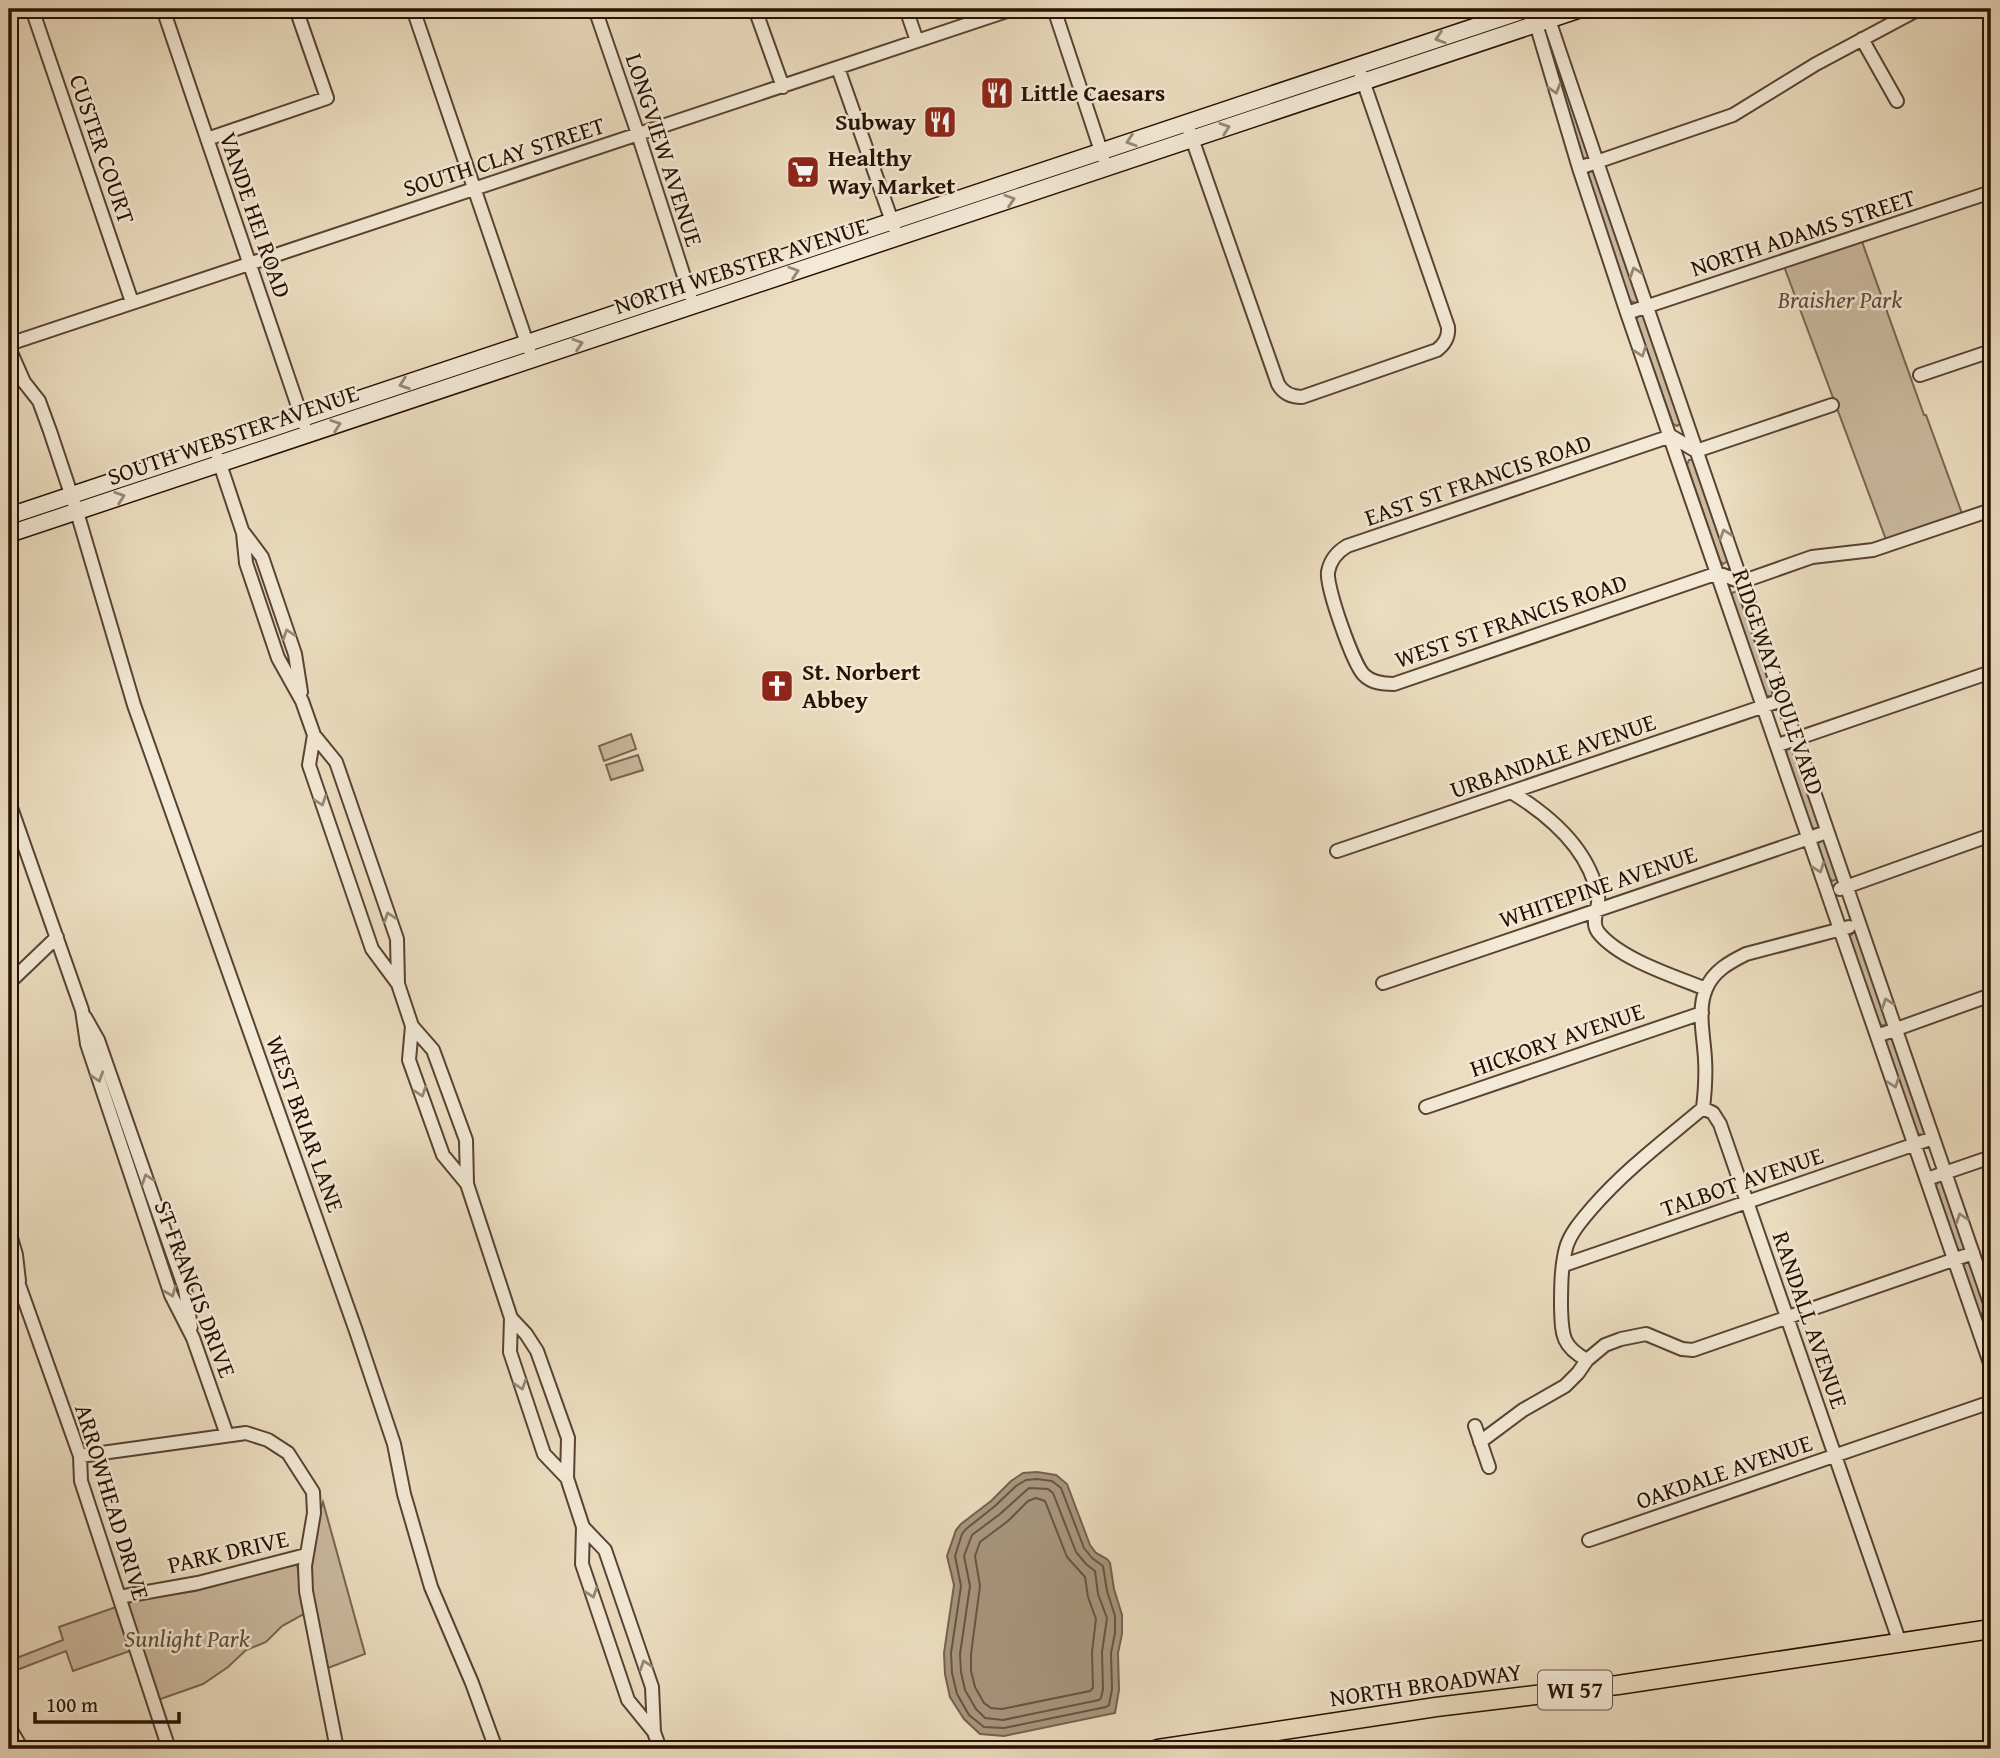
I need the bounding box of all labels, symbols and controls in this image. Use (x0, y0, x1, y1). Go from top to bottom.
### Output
one-way arrow (1435, 30, 1447, 44)
street label: LONGVIEW AVENUE (617, 49, 712, 251)
street label: CUSTER COURT (61, 70, 144, 228)
restaurant icon: Little Caesars (978, 74, 1016, 112)
place label: Little Caesars (1021, 75, 1165, 110)
one-way arrow (1547, 83, 1562, 95)
restaurant icon: Subway (921, 103, 959, 141)
place label: Subway (835, 104, 917, 139)
street label: SOUTH CLAY STREET (398, 107, 609, 206)
one-way arrow (1219, 122, 1231, 136)
street label: VANDE HEI ROAD (211, 127, 300, 302)
one-way arrow (1126, 133, 1138, 147)
place label: Healthy Way Market (828, 140, 955, 203)
supermarket icon: Healthy Way Market (784, 153, 822, 191)
street label: NORTH ADAMS STREET (1686, 180, 1920, 285)
one-way arrow (1003, 194, 1015, 208)
street label: NORTH WEBSTER AVENUE (609, 208, 872, 323)
one-way arrow (787, 266, 799, 280)
one-way arrow (1629, 267, 1643, 279)
park label: Braisher Park (1777, 282, 1902, 317)
one-way arrow (571, 338, 584, 352)
one-way arrow (1633, 346, 1647, 358)
street label: SOUTH WEBSTER AVENUE (103, 375, 363, 494)
one-way arrow (398, 376, 410, 390)
one-way arrow (329, 419, 341, 433)
street label: EAST ST FRANCIS ROAD (1360, 424, 1596, 535)
one-way arrow (113, 491, 126, 505)
one-way arrow (1719, 528, 1733, 540)
street label: WEST ST FRANCIS ROAD (1390, 564, 1632, 677)
street label: RIDGEWAY BOULEVARD (1723, 564, 1834, 800)
one-way arrow (282, 628, 296, 641)
place label: St. Norbert Abbey (802, 654, 921, 717)
church icon: St. Norbert Abbey (758, 667, 796, 705)
street label: URBANDALE AVENUE (1445, 704, 1660, 807)
one-way arrow (313, 794, 328, 806)
street label: WHITEPINE AVENUE (1494, 836, 1701, 937)
one-way arrow (1811, 862, 1825, 874)
one-way arrow (383, 911, 397, 923)
street label: HICKORY AVENUE (1465, 993, 1649, 1086)
one-way arrow (1881, 998, 1895, 1010)
street label: WEST BRIAR LANE (257, 1031, 354, 1217)
one-way arrow (90, 1070, 104, 1082)
one-way arrow (1886, 1077, 1900, 1089)
one-way arrow (413, 1086, 427, 1098)
street label: TALBOT AVENUE (1656, 1137, 1828, 1226)
one-way arrow (141, 1173, 155, 1185)
street label: ST FRANCIS DRIVE (146, 1195, 245, 1383)
one-way arrow (1955, 1213, 1969, 1225)
street label: RANDALL AVENUE (1764, 1227, 1857, 1413)
one-way arrow (162, 1285, 176, 1297)
one-way arrow (513, 1378, 527, 1390)
street label: ARROWHEAD DRIVE (66, 1400, 159, 1604)
street label: OAKDALE AVENUE (1631, 1425, 1817, 1518)
street label: PARK DRIVE (164, 1521, 292, 1582)
one-way arrow (584, 1587, 598, 1599)
park label: Sunlight Park (124, 1621, 250, 1656)
street label: NORTH BROADWAY (1328, 1654, 1524, 1715)
one-way arrow (639, 1660, 653, 1672)
road number: WI 57 (1538, 1670, 1612, 1709)
scale bar (35, 1681, 178, 1725)
text: 100 m (46, 1689, 98, 1720)

